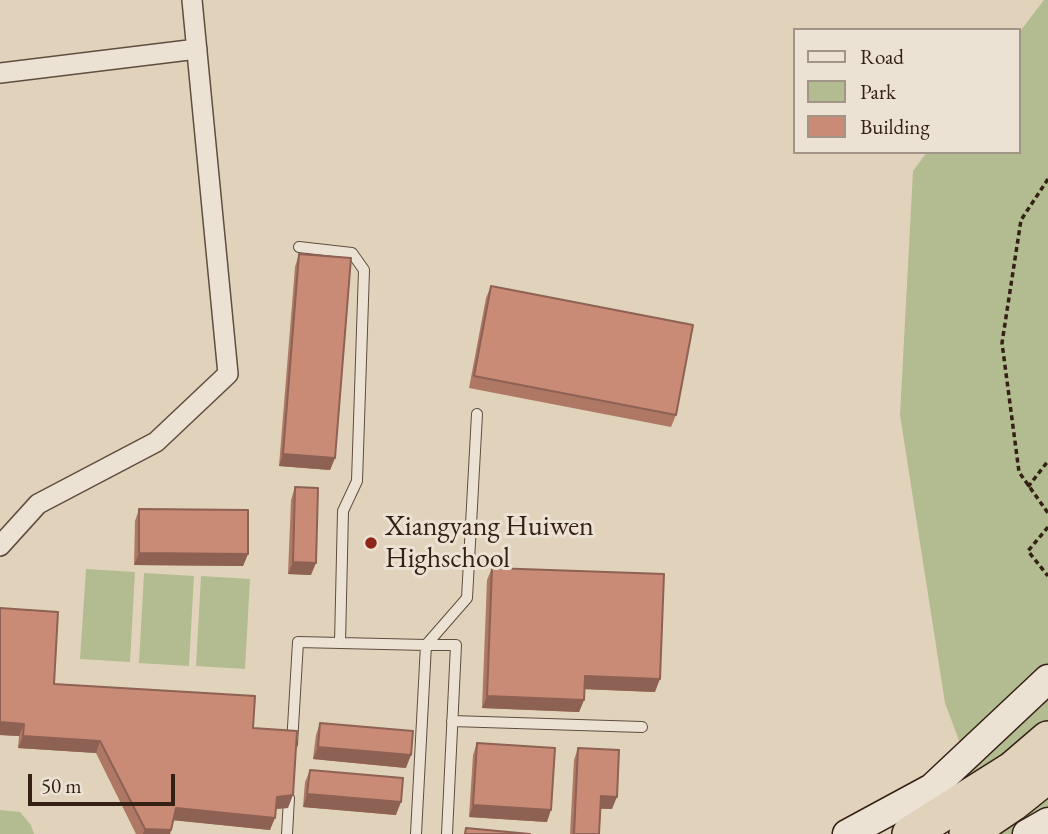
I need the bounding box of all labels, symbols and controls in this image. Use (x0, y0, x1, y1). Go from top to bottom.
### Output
legend (792, 28, 1020, 154)
text: Road (860, 43, 904, 70)
text: Park (860, 78, 896, 105)
text: Building (860, 113, 930, 140)
place label: Xiangyang Huiwen Highschool (385, 510, 594, 576)
marker: Xiangyang Huiwen Highschool (363, 535, 379, 551)
scale bar (32, 760, 178, 804)
text: 50 m (41, 772, 82, 799)

